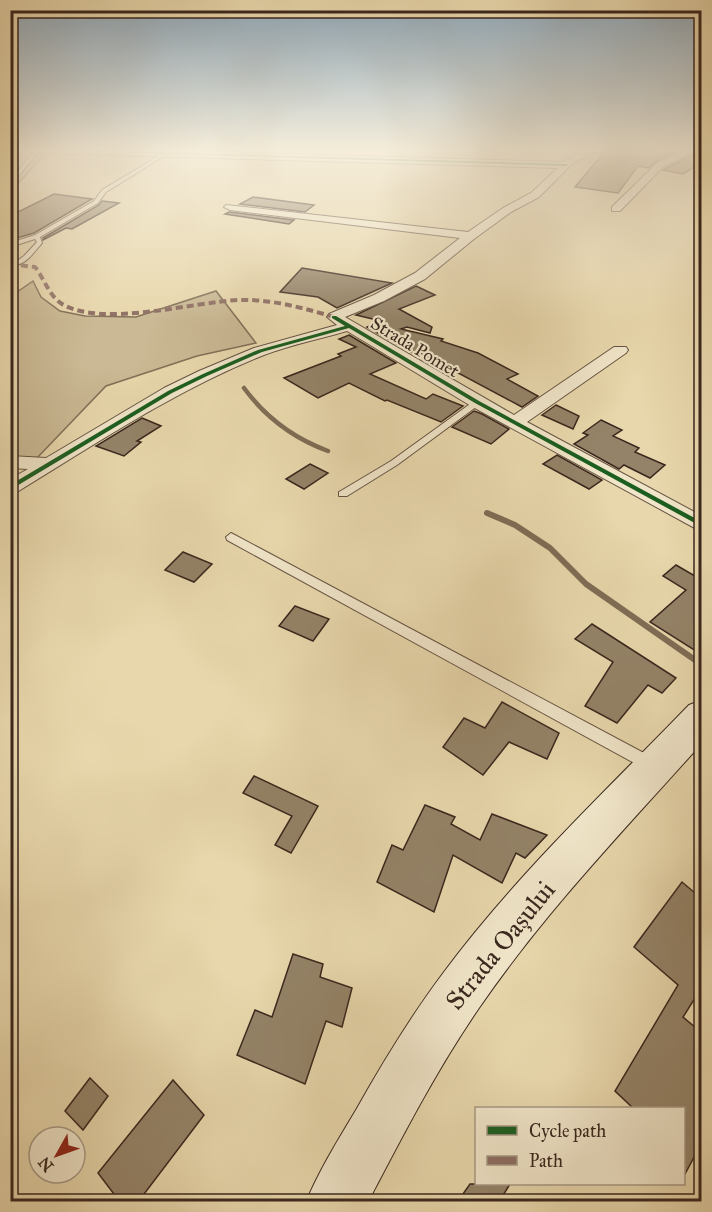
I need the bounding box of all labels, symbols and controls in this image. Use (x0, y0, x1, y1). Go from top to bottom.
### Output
street label: Strada Pomet (367, 312, 464, 382)
street label: Strada Oașului (438, 874, 562, 1016)
legend (475, 1107, 685, 1185)
text: Cycle path (529, 1120, 606, 1142)
north arrow (27, 1125, 87, 1185)
text: Path (529, 1150, 563, 1172)
text: N (34, 1153, 58, 1176)

